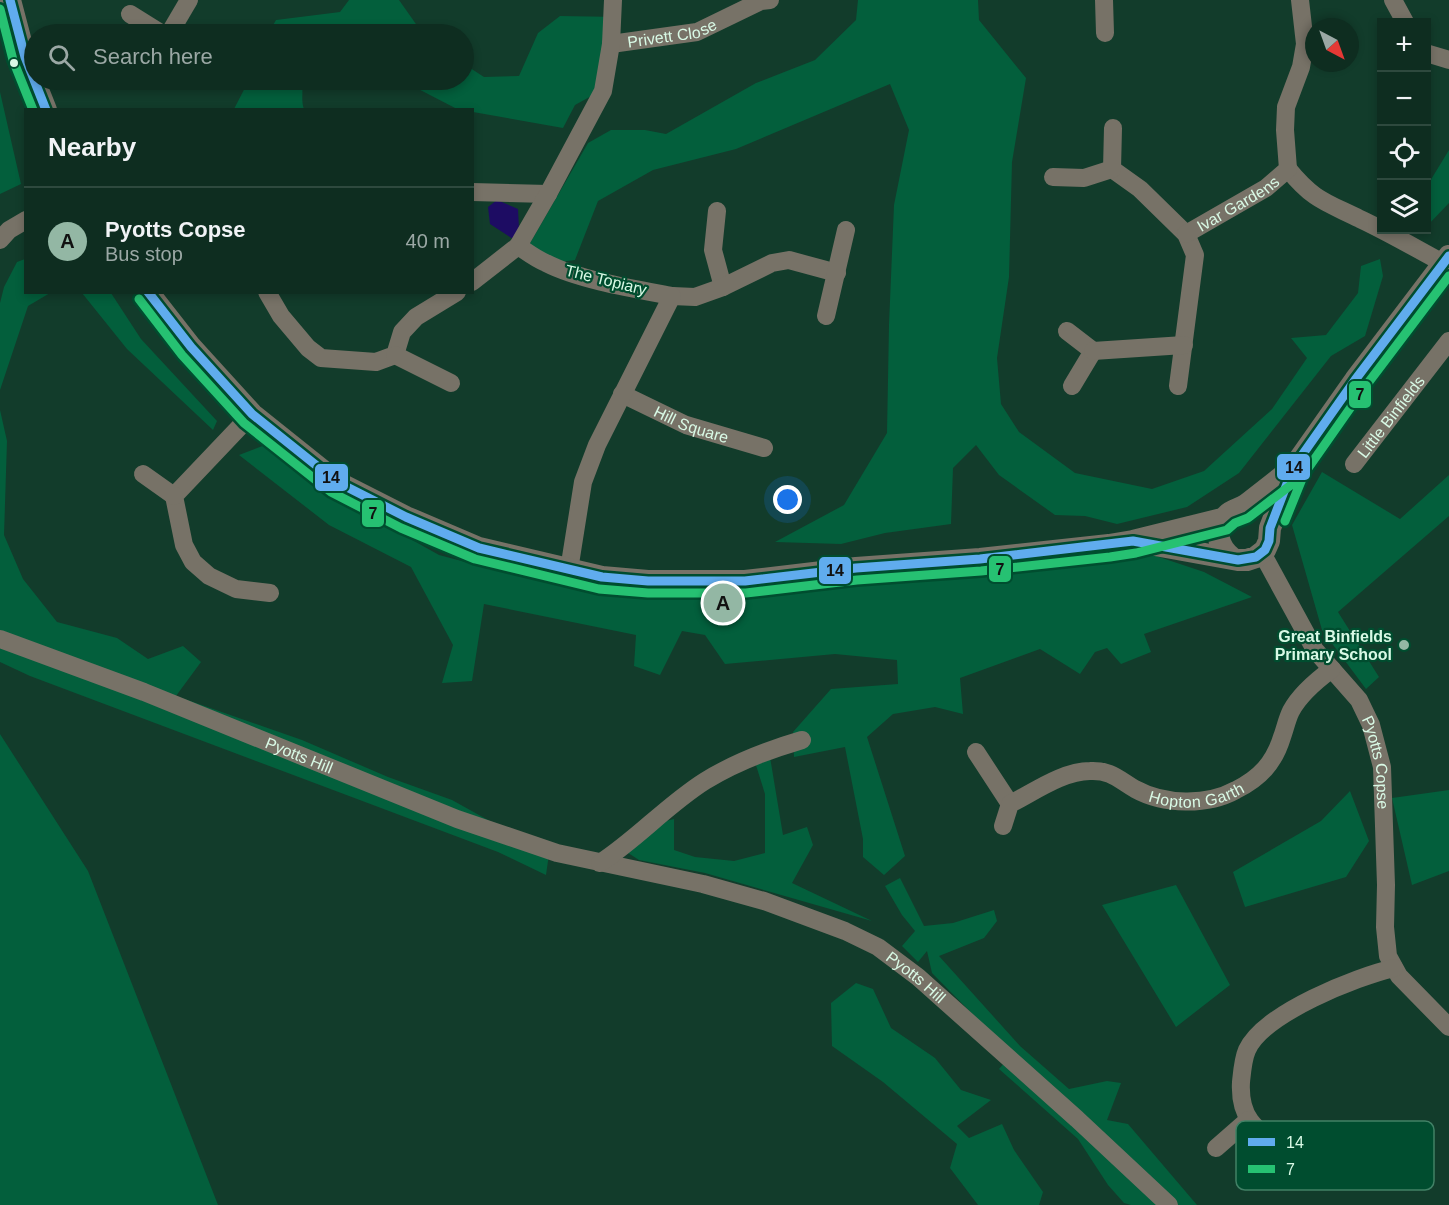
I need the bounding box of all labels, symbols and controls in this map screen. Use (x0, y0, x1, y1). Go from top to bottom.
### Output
street label: Privett Close (626, 15, 719, 50)
north arrow (1305, 18, 1359, 72)
map controls (1377, 18, 1431, 234)
button: + (1377, 18, 1431, 72)
search box (24, 24, 474, 90)
icon: search (45, 41, 78, 74)
text: Search here (93, 44, 213, 69)
unlabelled marker (8, 57, 20, 69)
button: − (1377, 72, 1431, 126)
button: locate (1377, 126, 1431, 180)
text: Nearby (48, 132, 136, 162)
street label: Ivar Gardens (1194, 172, 1282, 235)
button: layers (1377, 180, 1431, 234)
text: Pyotts Copse (105, 217, 246, 242)
text: A (60, 230, 75, 252)
text: 40 m (406, 230, 450, 252)
text: Bus stop (105, 243, 183, 265)
street label: The Topiary (564, 262, 648, 298)
street label: Little Binfields (1354, 372, 1428, 461)
line badge: 7 (1348, 380, 1372, 409)
text: 7 (1356, 386, 1365, 403)
street label: Hill Square (651, 402, 731, 446)
line badge: 14 (1276, 453, 1311, 481)
text: 14 (1285, 459, 1303, 476)
line badge: 14 (314, 463, 349, 492)
text: 14 (322, 469, 340, 486)
your location (773, 485, 802, 514)
line badge: 7 (361, 499, 385, 528)
text: 7 (369, 505, 378, 522)
line badge: 7 (988, 555, 1012, 583)
line badge: 14 (818, 556, 852, 585)
text: 7 (996, 561, 1005, 578)
text: 14 (826, 562, 844, 579)
pin: A (704, 580, 742, 626)
place label: Great Binfields Primary School (1275, 628, 1392, 663)
marker: Great Binfields Primary School (1397, 638, 1411, 652)
street label: Pyotts Copse (1359, 713, 1392, 810)
street label: Pyotts Hill (263, 734, 335, 776)
street label: Hopton Garth (1147, 779, 1246, 810)
street label: Pyotts Hill (883, 948, 949, 1006)
legend (1236, 1121, 1434, 1190)
text: 14 (1286, 1134, 1304, 1151)
text: 7 (1286, 1161, 1295, 1178)

